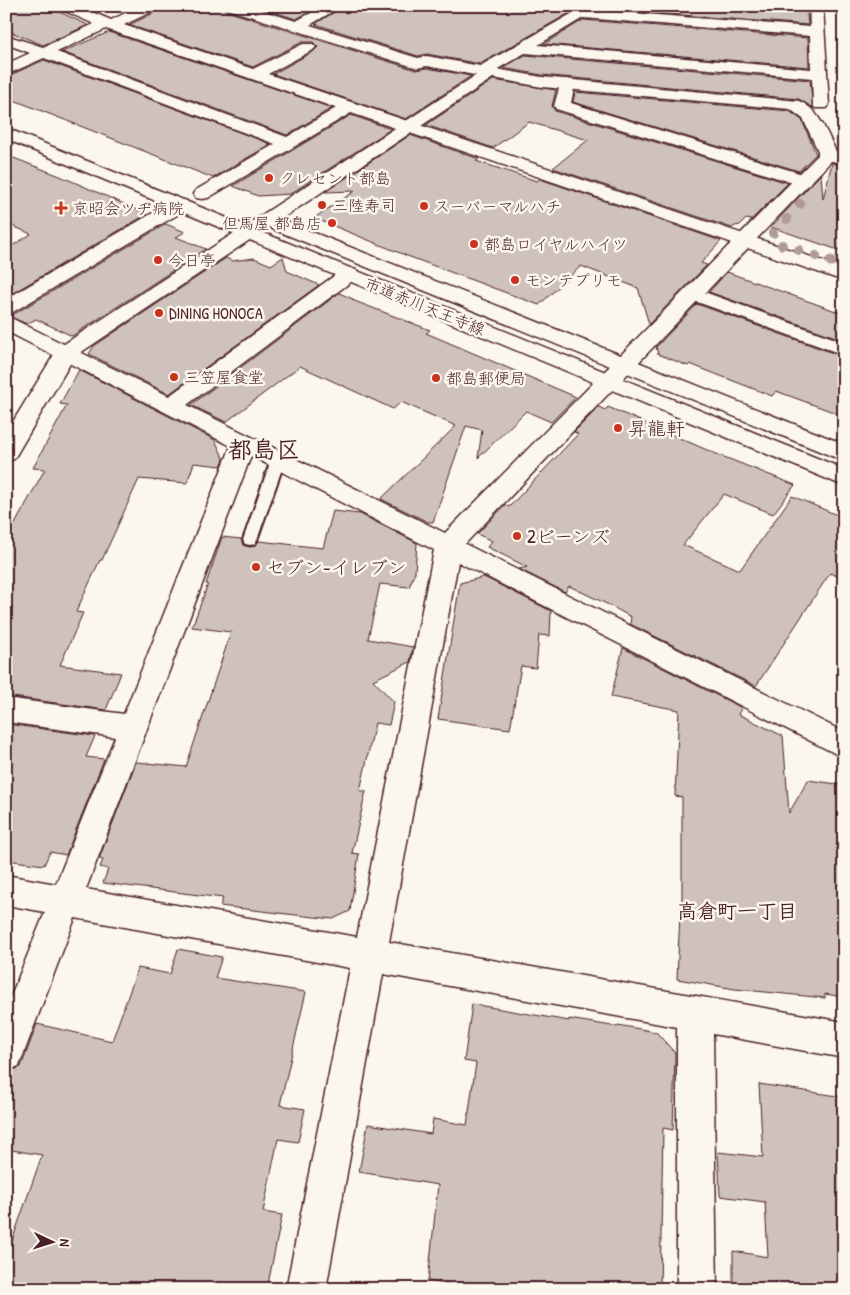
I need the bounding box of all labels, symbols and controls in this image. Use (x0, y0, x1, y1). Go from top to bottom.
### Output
place label: クレセント都島 (279, 167, 391, 189)
marker: クレセント都島 (263, 172, 275, 184)
place label: 三陸寿司 (332, 194, 396, 216)
place label: スーパーマルハチ (434, 195, 561, 217)
place label: 京昭会ツヂ病院 (72, 197, 184, 219)
marker: 三陸寿司 (316, 199, 328, 211)
marker: スーパーマルハチ (418, 200, 430, 212)
marker: 京昭会ツヂ病院 (54, 201, 68, 215)
place label: 但馬屋 都島店 (222, 212, 322, 234)
marker: 但馬屋 都島店 (326, 217, 338, 229)
place label: 都島ロイヤルハイツ (484, 233, 628, 255)
marker: 都島ロイヤルハイツ (468, 238, 480, 250)
place label: 今日亭 (168, 249, 216, 271)
marker: 今日亭 (152, 254, 164, 266)
place label: モンテプリモ (525, 269, 622, 291)
street label: 市道赤川天王寺線 (362, 272, 488, 340)
marker: モンテプリモ (509, 274, 521, 286)
place label: DINING HONOCA (169, 302, 263, 324)
marker: DINING HONOCA (153, 307, 165, 319)
place label: 三笠屋食堂 (184, 366, 264, 388)
place label: 都島郵便局 (446, 367, 526, 389)
marker: 三笠屋食堂 (168, 371, 180, 383)
marker: 都島郵便局 (430, 372, 442, 384)
place label: 昇龍軒 (628, 415, 685, 441)
marker: 昇龍軒 (612, 422, 624, 434)
district label: 都島区 (228, 433, 300, 465)
place label: 2ビーンズ (527, 523, 610, 549)
marker: 2ビーンズ (511, 530, 523, 542)
place label: セブン-イレブン (266, 554, 407, 580)
marker: セブン-イレブン (250, 561, 262, 573)
district label: 高倉町一丁目 (677, 897, 797, 924)
north arrow (28, 1218, 78, 1268)
text: N (56, 1239, 75, 1248)

